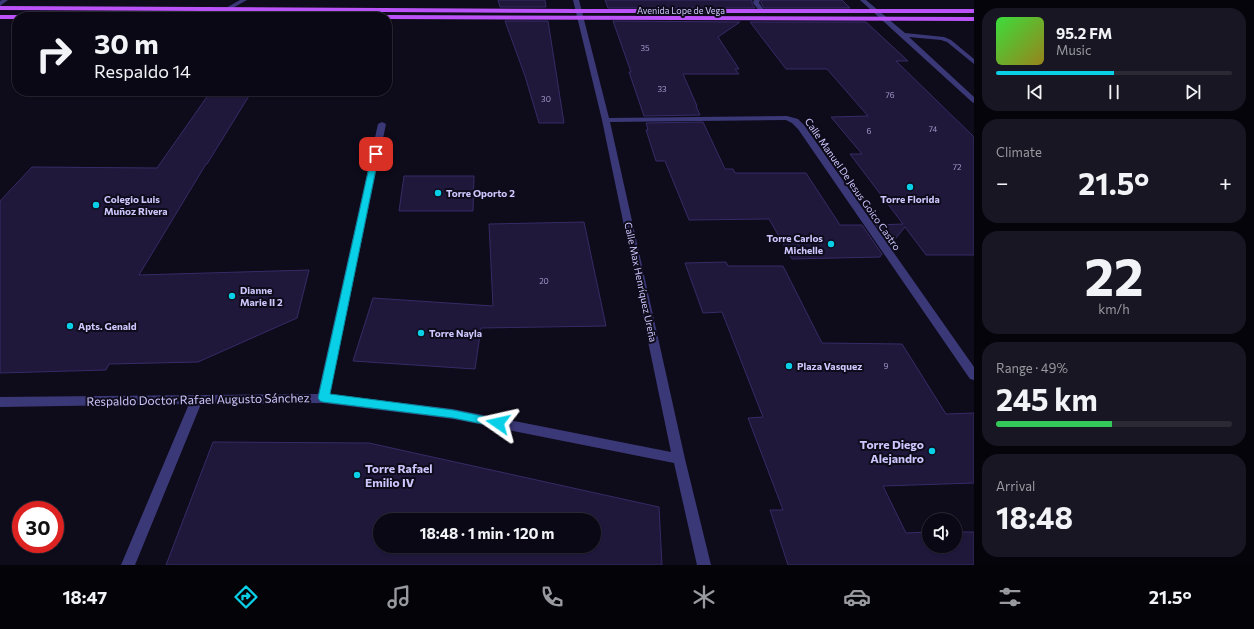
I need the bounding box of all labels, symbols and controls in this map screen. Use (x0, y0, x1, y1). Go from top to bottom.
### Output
street label: Avenida Lope de Vega (637, 5, 725, 16)
text: 95.2 FM (1056, 24, 1112, 42)
text: 30 m (94, 26, 159, 60)
icon: right (28, 28, 80, 80)
text: Music (1056, 42, 1091, 58)
house number: 35 (640, 43, 650, 53)
text: Respaldo 14 (94, 60, 191, 82)
icon: previous (1024, 81, 1046, 103)
icon: pause (1103, 81, 1125, 103)
icon: next (1182, 81, 1204, 103)
house number: 33 (657, 84, 667, 94)
house number: 76 (885, 90, 895, 100)
house number: 30 (541, 94, 551, 104)
street label: Calle Manuel De Jesus Goico Castro (803, 116, 903, 252)
house number: 74 (929, 124, 937, 134)
house number: 6 (867, 126, 872, 136)
pin (359, 137, 393, 171)
icon: arrive (365, 143, 387, 165)
text: Climate (996, 144, 1042, 160)
house number: 72 (953, 162, 962, 172)
text: 21.5° (1078, 164, 1149, 201)
text: − (996, 169, 1009, 196)
text: + (1219, 169, 1232, 196)
marker: Torre Florida (905, 182, 915, 192)
place label: Torre Oporto 2 (446, 187, 515, 199)
marker: Torre Oporto 2 (433, 188, 443, 198)
place label: Colegio Luis Muñoz Rivera (104, 193, 168, 217)
place label: Torre Florida (880, 193, 940, 205)
marker: Colegio Luis Muñoz Rivera (91, 200, 101, 210)
street label: Calle Max Henríquez Ureña (622, 221, 660, 343)
place label: Torre Carlos Michelle (767, 232, 823, 256)
marker: Torre Carlos Michelle (826, 239, 836, 249)
text: 22 (1084, 243, 1144, 307)
house number: 20 (539, 276, 549, 286)
place label: Dianne Marie II 2 (240, 284, 283, 308)
marker: Dianne Marie II 2 (227, 291, 237, 301)
text: km/h (1098, 301, 1130, 317)
place label: Apts. Genald (78, 320, 137, 332)
marker: Apts. Genald (65, 321, 75, 331)
place label: Torre Nayla (429, 327, 482, 339)
marker: Torre Nayla (416, 328, 426, 338)
place label: Plaza Vasquez (797, 360, 862, 372)
text: Range · 49% (996, 360, 1068, 376)
marker: Plaza Vasquez (784, 361, 794, 371)
house number: 9 (884, 361, 889, 371)
text: 245 km (996, 380, 1098, 417)
street label: Respaldo Doctor Rafael Augusto Sánchez (86, 390, 310, 408)
position arrow (477, 402, 519, 444)
place label: Torre Diego Alejandro (860, 437, 924, 465)
marker: Torre Diego Alejandro (927, 446, 937, 456)
place label: Torre Rafael Emilio IV (365, 461, 433, 489)
marker: Torre Rafael Emilio IV (352, 470, 362, 480)
text: Arrival (996, 478, 1035, 494)
text: 18:48 (996, 498, 1073, 535)
speed limit sign: 30 (12, 501, 64, 553)
map controls (922, 513, 962, 553)
button: sound (922, 513, 962, 553)
text: 18:48 · 1 min · 120 m (420, 524, 554, 542)
icon: directions (232, 583, 260, 611)
icon: music (385, 583, 413, 611)
icon: phone (538, 583, 566, 611)
icon: climate (690, 583, 718, 611)
icon: car (843, 583, 871, 611)
icon: filters (996, 583, 1024, 611)
text: 18:47 (62, 586, 107, 608)
text: 21.5° (1149, 586, 1192, 608)

